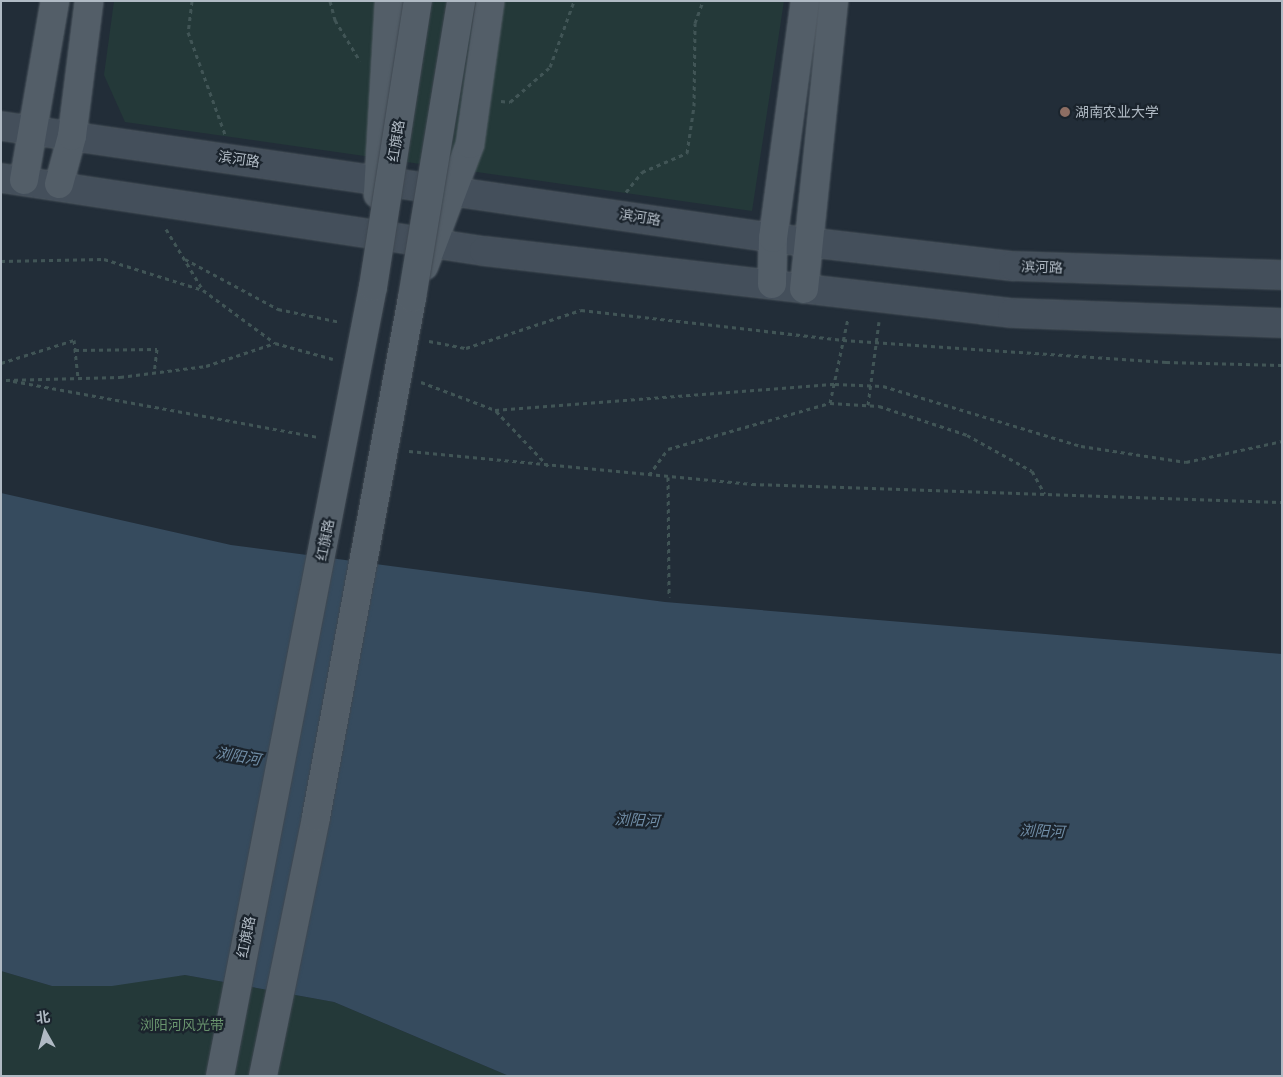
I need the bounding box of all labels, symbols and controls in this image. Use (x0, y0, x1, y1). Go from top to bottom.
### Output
place label: 湖南农业大学 (1075, 104, 1159, 120)
marker: 湖南农业大学 (1059, 106, 1071, 118)
street label: 红旗路 (384, 119, 408, 163)
street label: 滨河路 (217, 148, 261, 170)
street label: 滨河路 (618, 205, 662, 229)
street label: 滨河路 (1021, 258, 1063, 276)
street label: 红旗路 (313, 518, 337, 562)
water label: 浏阳河 (214, 743, 262, 769)
water label: 浏阳河 (614, 810, 660, 830)
water label: 浏阳河 (1019, 821, 1065, 841)
street label: 红旗路 (234, 915, 258, 959)
text: 北 (35, 1006, 51, 1028)
north arrow (20, 1007, 70, 1057)
park label: 浏阳河风光带 (140, 1017, 224, 1033)

